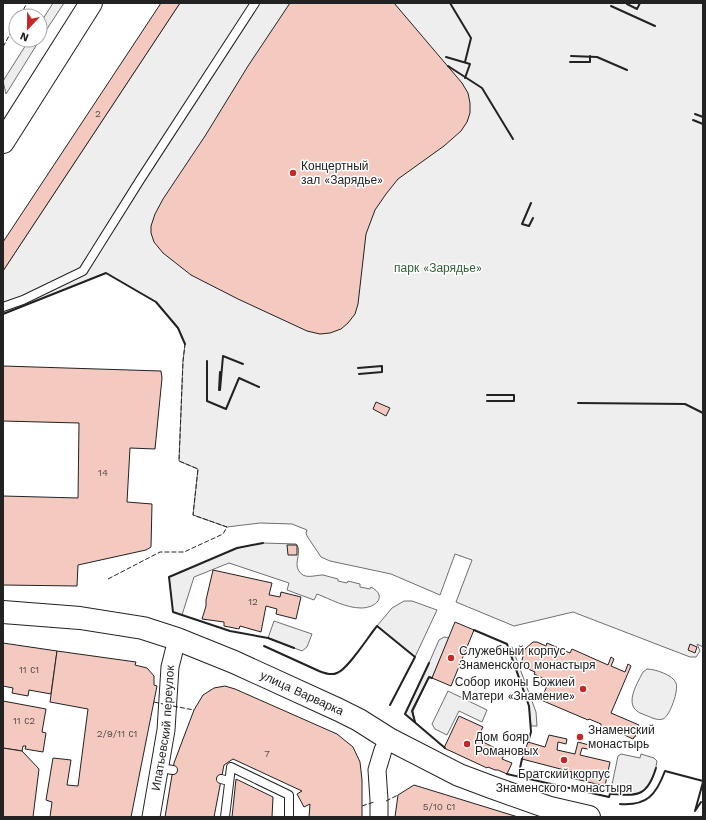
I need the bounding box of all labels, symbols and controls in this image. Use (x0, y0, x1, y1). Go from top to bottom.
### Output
north arrow (8, 8, 48, 48)
text: N (18, 29, 31, 44)
house number: 2 (95, 108, 101, 119)
place label: Концертный зал «Зарядье» (301, 159, 383, 187)
marker: Концертный зал «Зарядье» (288, 168, 298, 178)
park label: парк «Зарядье» (394, 261, 482, 275)
house number: 14 (98, 467, 108, 478)
house number: 12 (248, 596, 258, 607)
place label: Служебный корпус Знаменского монастыря (459, 644, 595, 672)
marker: Служебный корпус Знаменского монастыря (446, 653, 456, 663)
house number: 11 с1 (19, 664, 39, 675)
street label: Ипатьевский переулок (149, 664, 177, 792)
street label: улица Варварка (258, 668, 346, 718)
place label: Собор иконы Божией Матери «Знамение» (455, 675, 575, 703)
marker: Собор иконы Божией Матери «Знамение» (578, 684, 588, 694)
house number: 11 с2 (13, 715, 35, 726)
place label: Знаменский монастырь (588, 723, 655, 751)
house number: 2/9/11 с1 (97, 728, 137, 739)
place label: Дом бояр Романовых (475, 730, 538, 758)
marker: Знаменский монастырь (575, 732, 585, 742)
marker: Дом бояр Романовых (462, 739, 472, 749)
house number: 7 (264, 748, 270, 759)
marker: Братский корпус Знаменского монастыря (559, 755, 569, 765)
place label: Братский корпус Знаменского монастыря (496, 767, 632, 795)
house number: 5/10 с1 (423, 801, 455, 812)

